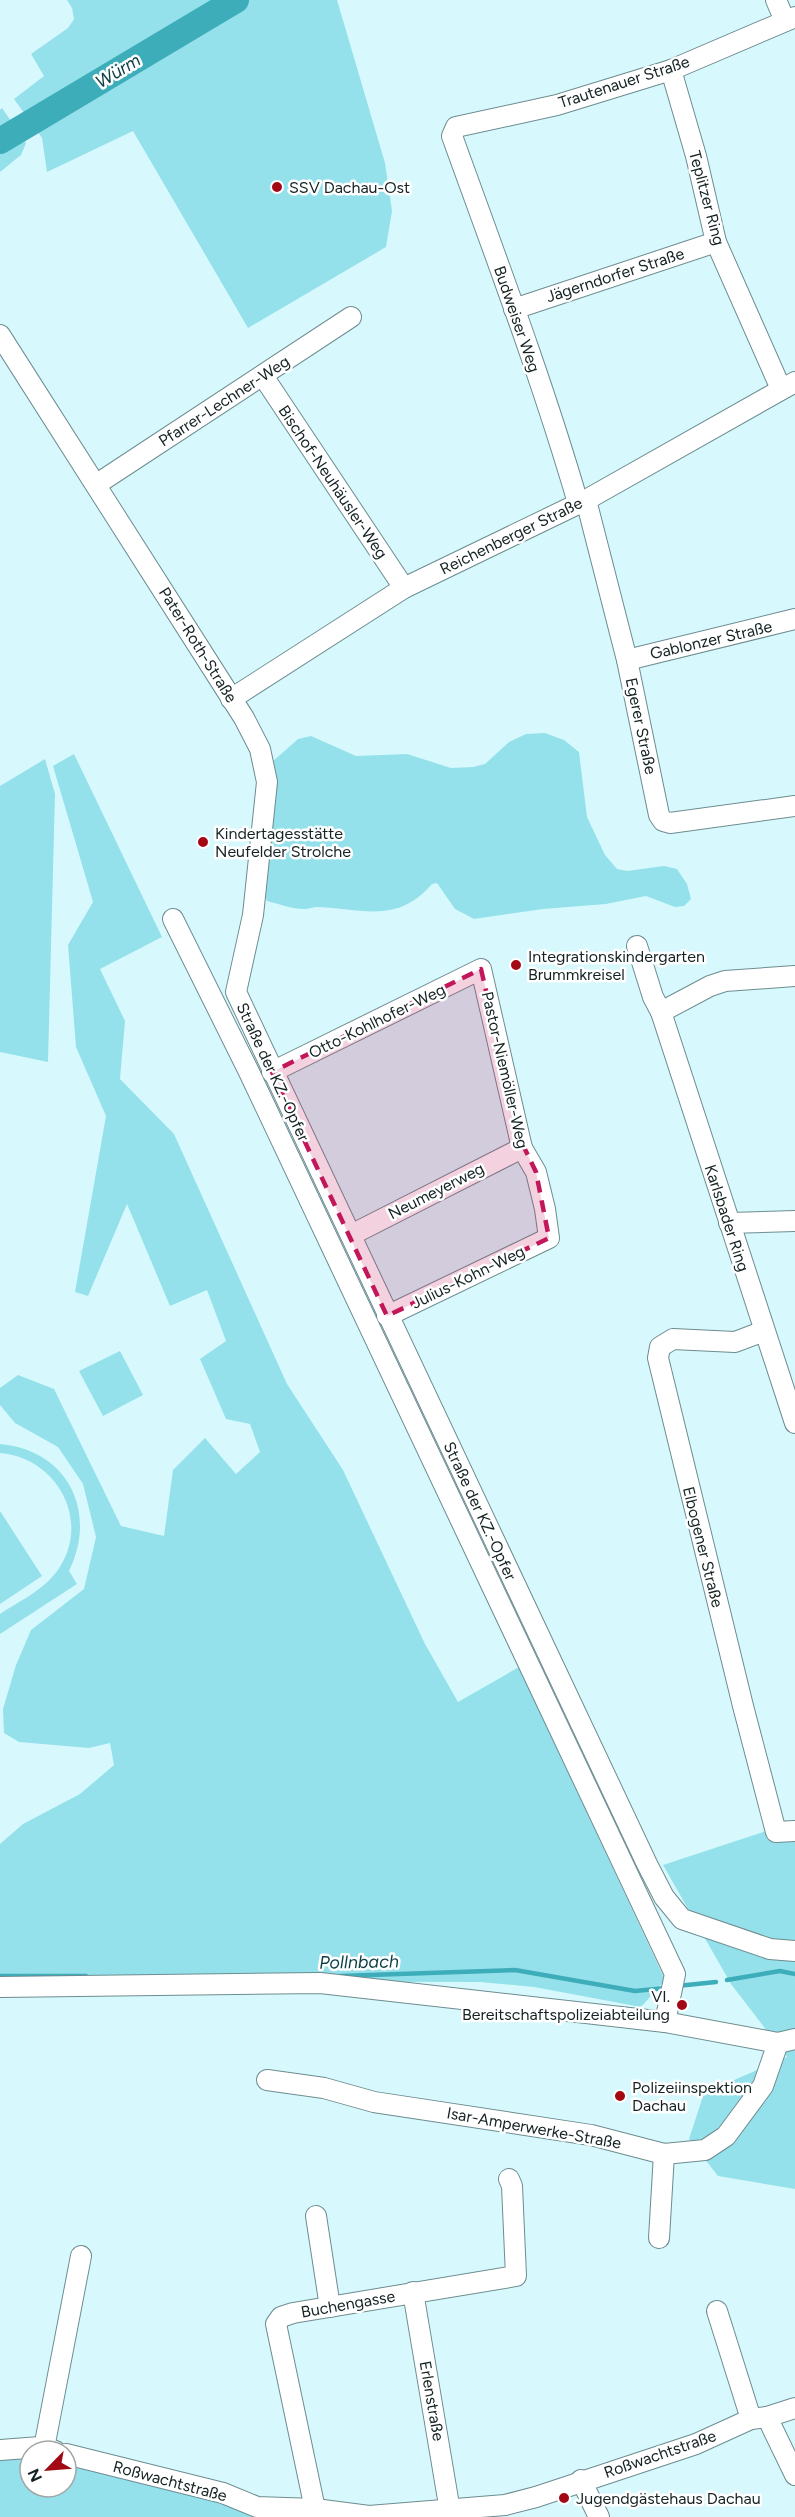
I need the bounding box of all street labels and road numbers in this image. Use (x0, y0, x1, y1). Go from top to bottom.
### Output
street label: Trautenauer Straße (556, 52, 692, 112)
street label: Teplitzer Ring (685, 149, 729, 247)
street label: Jägerndorfer Straße (544, 244, 687, 306)
street label: Budweiser Weg (490, 263, 544, 375)
street label: Pfarrer-Lechner-Weg (155, 352, 293, 450)
street label: Bischof-Neuhäusler-Weg (274, 402, 392, 562)
street label: Reichenberger Straße (437, 493, 585, 579)
street label: Pater-Roth-Straße (155, 584, 241, 706)
street label: Gablonzer Straße (648, 617, 774, 663)
street label: Egerer Straße (621, 676, 661, 776)
street label: Otto-Kohlhofer-Weg (306, 980, 448, 1062)
street label: Pastor-Niemöller-Weg (478, 990, 532, 1150)
street label: Straße der KZ.-Opfer (233, 1000, 314, 1145)
street label: Neumeyerweg (385, 1159, 487, 1223)
street label: Karlsbader Ring (701, 1162, 753, 1274)
street label: Julius-Kohn-Weg (408, 1241, 528, 1313)
street label: Straße der KZ.-Opfer (440, 1439, 521, 1584)
street label: Elbogener Straße (679, 1485, 727, 1610)
street label: Isar-Amperwerke-Straße (445, 2103, 623, 2153)
street label: Buchengasse (299, 2286, 397, 2322)
street label: Erlenstraße (416, 2360, 448, 2443)
street label: Roßwachtstraße (601, 2426, 719, 2482)
street label: Roßwachtstraße (111, 2457, 229, 2505)

